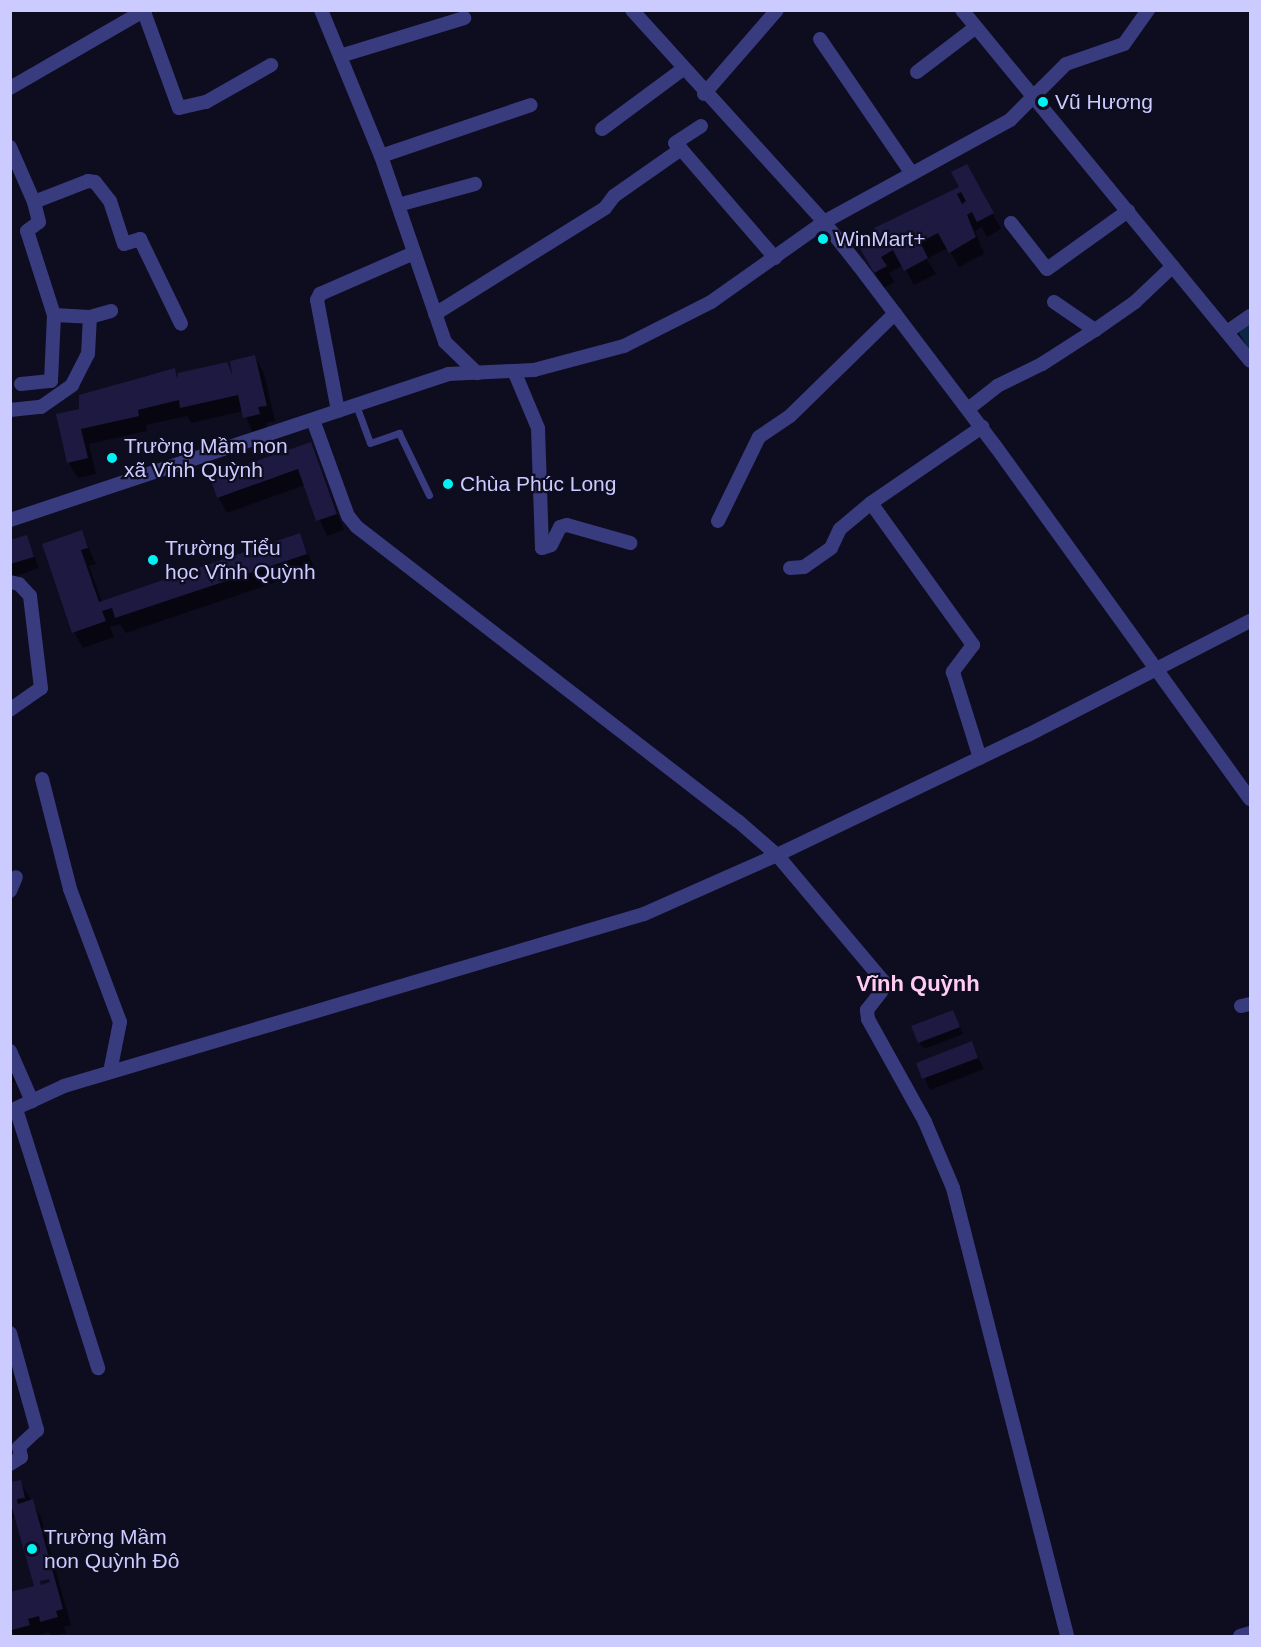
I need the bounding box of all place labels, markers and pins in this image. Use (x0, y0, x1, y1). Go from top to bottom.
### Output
place label: Vũ Hương (1055, 89, 1153, 115)
marker: Vũ Hương (1036, 95, 1050, 109)
place label: WinMart+ (835, 226, 925, 252)
marker: WinMart+ (816, 232, 830, 246)
place label: Trường Mầm non xã Vĩnh Quỳnh (124, 433, 288, 483)
marker: Trường Mầm non xã Vĩnh Quỳnh (105, 451, 119, 465)
place label: Chùa Phúc Long (460, 471, 616, 497)
marker: Chùa Phúc Long (441, 477, 455, 491)
place label: Trường Tiểu học Vĩnh Quỳnh (165, 535, 316, 585)
marker: Trường Tiểu học Vĩnh Quỳnh (146, 553, 160, 567)
place label: Trường Mầm non Quỳnh Đô (44, 1524, 179, 1574)
marker: Trường Mầm non Quỳnh Đô (25, 1542, 39, 1556)

